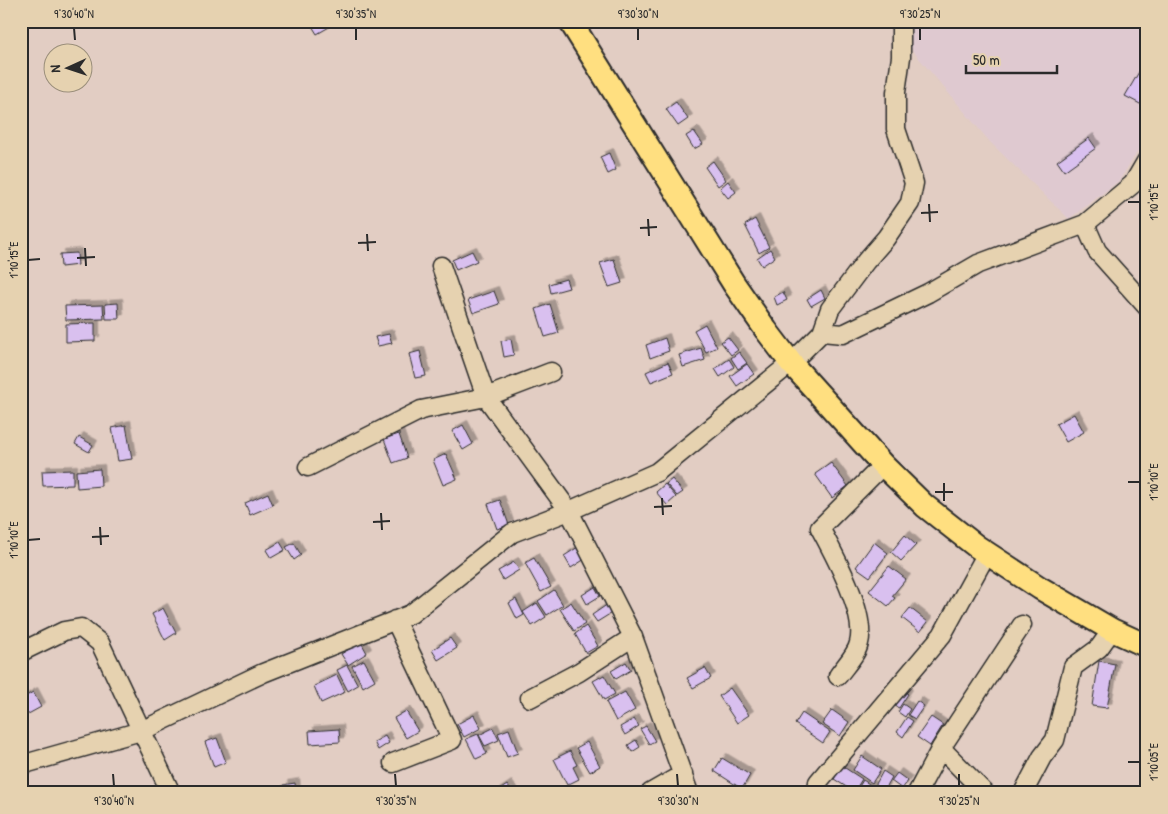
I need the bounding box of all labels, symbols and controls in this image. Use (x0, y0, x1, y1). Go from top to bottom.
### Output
text: 9°30'40"N (54, 5, 94, 22)
text: 9°30'35"N (336, 5, 376, 22)
text: 9°30'30"N (618, 5, 658, 22)
text: 9°30'25"N (900, 5, 940, 22)
north arrow (42, 42, 92, 92)
scale bar (966, 42, 1057, 74)
text: 50 m (973, 49, 1000, 70)
text: N (45, 64, 64, 73)
text: 1°10'15"E (1145, 183, 1162, 221)
text: 1°10'15"E (5, 241, 22, 279)
text: 1°10'10"E (1145, 463, 1162, 501)
text: 1°10'10"E (5, 521, 22, 559)
text: 1°10'05"E (1145, 742, 1162, 781)
text: 9°30'40"N (94, 792, 134, 809)
text: 9°30'35"N (376, 792, 416, 809)
text: 9°30'30"N (658, 792, 698, 809)
text: 9°30'25"N (939, 792, 979, 809)

